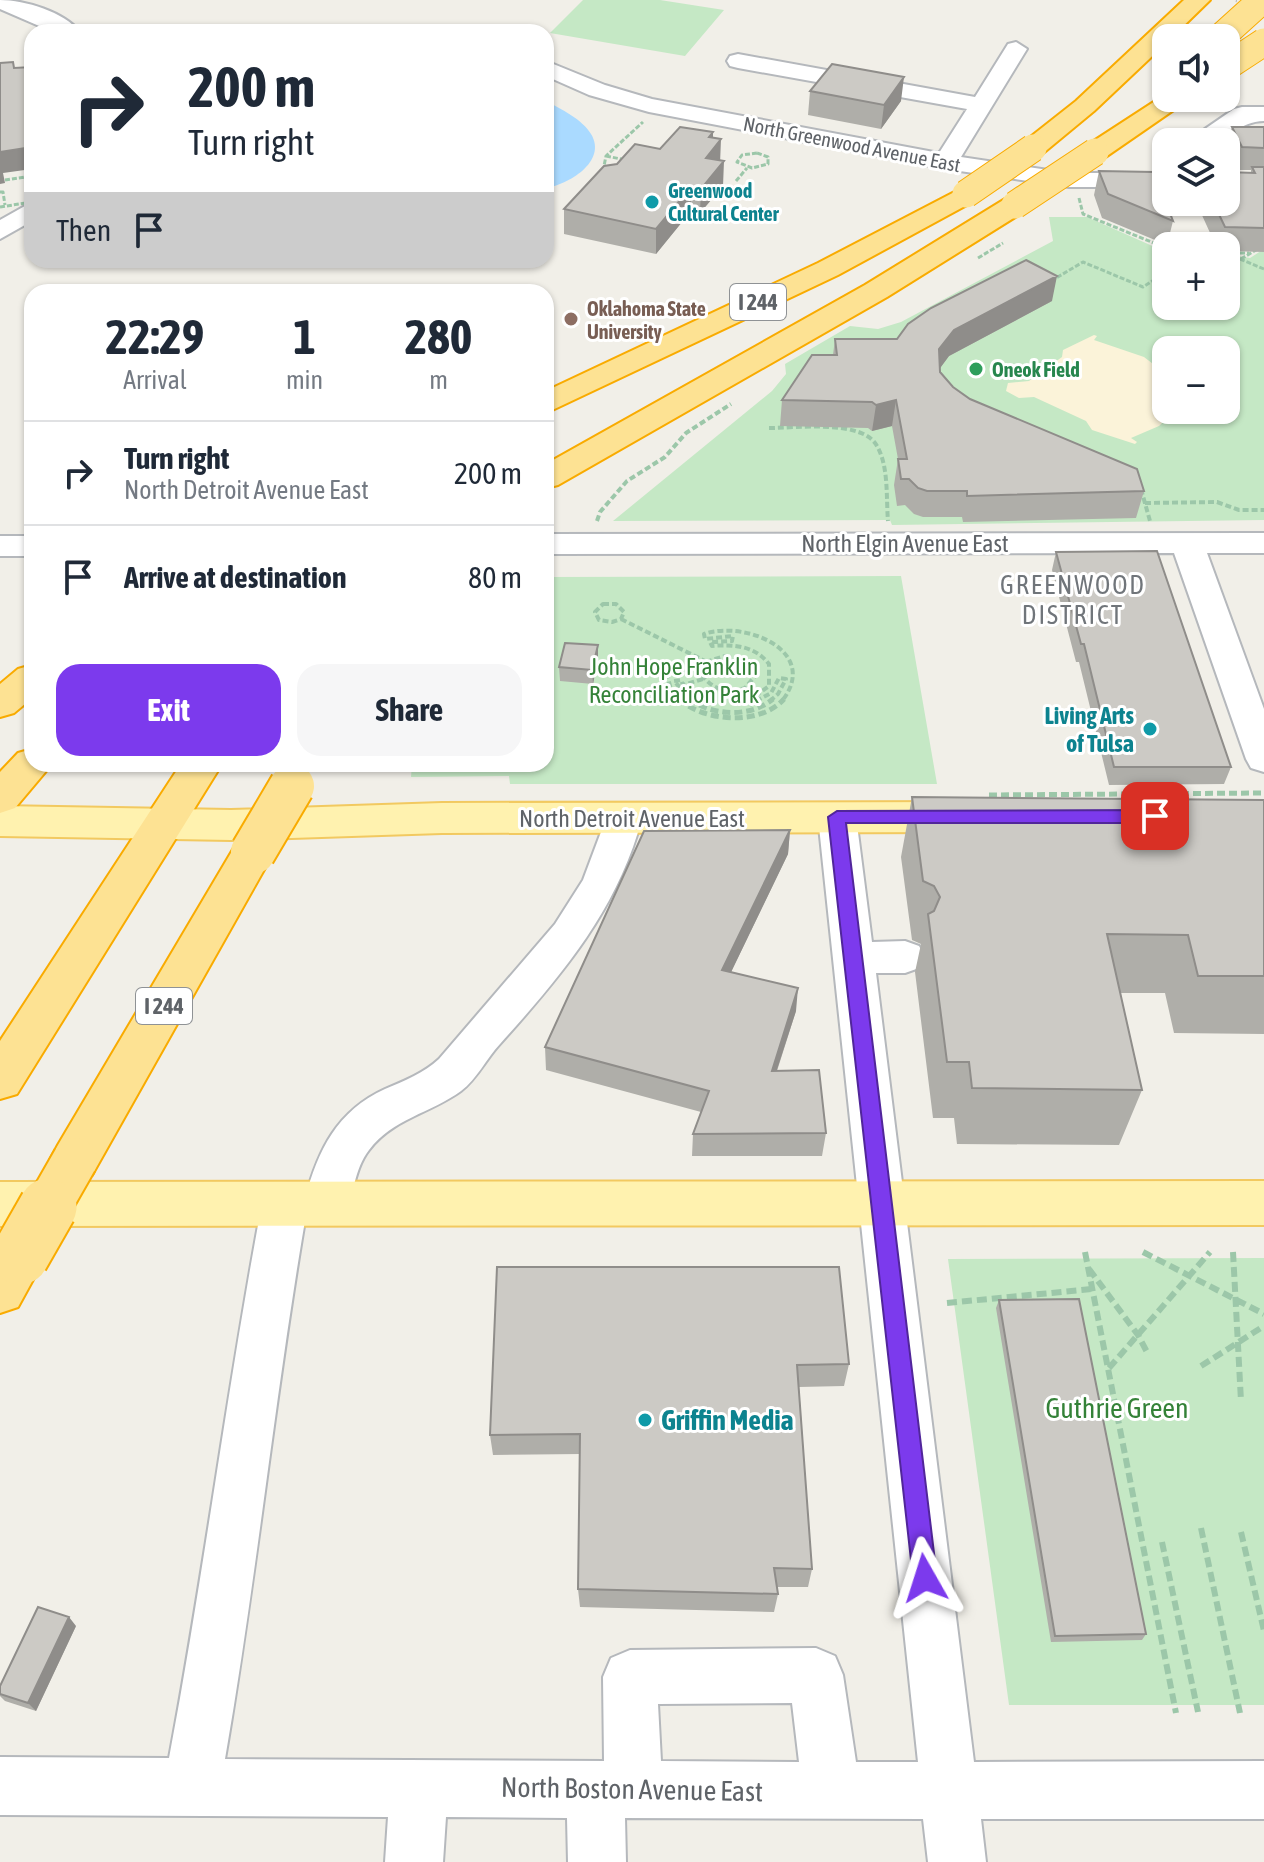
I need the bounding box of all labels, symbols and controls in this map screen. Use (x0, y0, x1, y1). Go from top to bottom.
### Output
map controls (1152, 24, 1240, 424)
button: sound (1152, 24, 1240, 112)
text: 200 m (188, 55, 315, 119)
icon: right (56, 56, 160, 160)
street label: North Greenwood Avenue East (741, 112, 963, 176)
text: Turn right (188, 121, 315, 163)
button: layers (1152, 128, 1240, 216)
place label: Greenwood Cultural Center (668, 179, 780, 225)
marker: Greenwood Cultural Center (643, 193, 661, 211)
icon: arrive (127, 208, 171, 252)
text: Then (56, 213, 111, 247)
button: + (1152, 232, 1240, 320)
road number: I 244 (730, 284, 786, 320)
place label: Oklahoma State University (587, 297, 706, 343)
text: 22:29 (106, 309, 204, 364)
text: 1 (293, 309, 316, 364)
text: 280 (405, 309, 472, 364)
marker: Oklahoma State University (562, 310, 580, 328)
button: − (1152, 336, 1240, 424)
place label: Oneok Field (992, 358, 1080, 381)
marker: Oneok Field (967, 360, 985, 378)
text: Arrival (123, 365, 187, 395)
text: min (286, 365, 323, 395)
text: m (429, 365, 448, 395)
text: Turn right (124, 441, 230, 475)
icon: right (56, 451, 100, 495)
text: 200 m (454, 456, 522, 490)
text: North Detroit Avenue East (124, 475, 369, 505)
street label: North Elgin Avenue East (801, 530, 1009, 557)
icon: arrive (56, 555, 100, 599)
text: Arrive at destination (124, 560, 346, 594)
text: 80 m (468, 560, 522, 594)
district label: GREENWOOD DISTRICT (1000, 570, 1146, 630)
park label: John Hope Franklin Reconciliation Park (589, 653, 760, 708)
button: Exit (56, 664, 281, 756)
button: Share (297, 664, 522, 756)
place label: Living Arts of Tulsa (1045, 702, 1135, 757)
marker: Living Arts of Tulsa (1141, 720, 1159, 738)
pin (1121, 782, 1189, 850)
icon: arrive (1133, 794, 1177, 838)
street label: North Detroit Avenue East (519, 805, 745, 832)
road number: I 244 (136, 988, 192, 1024)
park label: Guthrie Green (1045, 1392, 1189, 1424)
place label: Griffin Media (661, 1404, 794, 1436)
marker: Griffin Media (636, 1411, 654, 1429)
position arrow (883, 1536, 967, 1620)
street label: North Boston Avenue East (501, 1771, 763, 1807)

